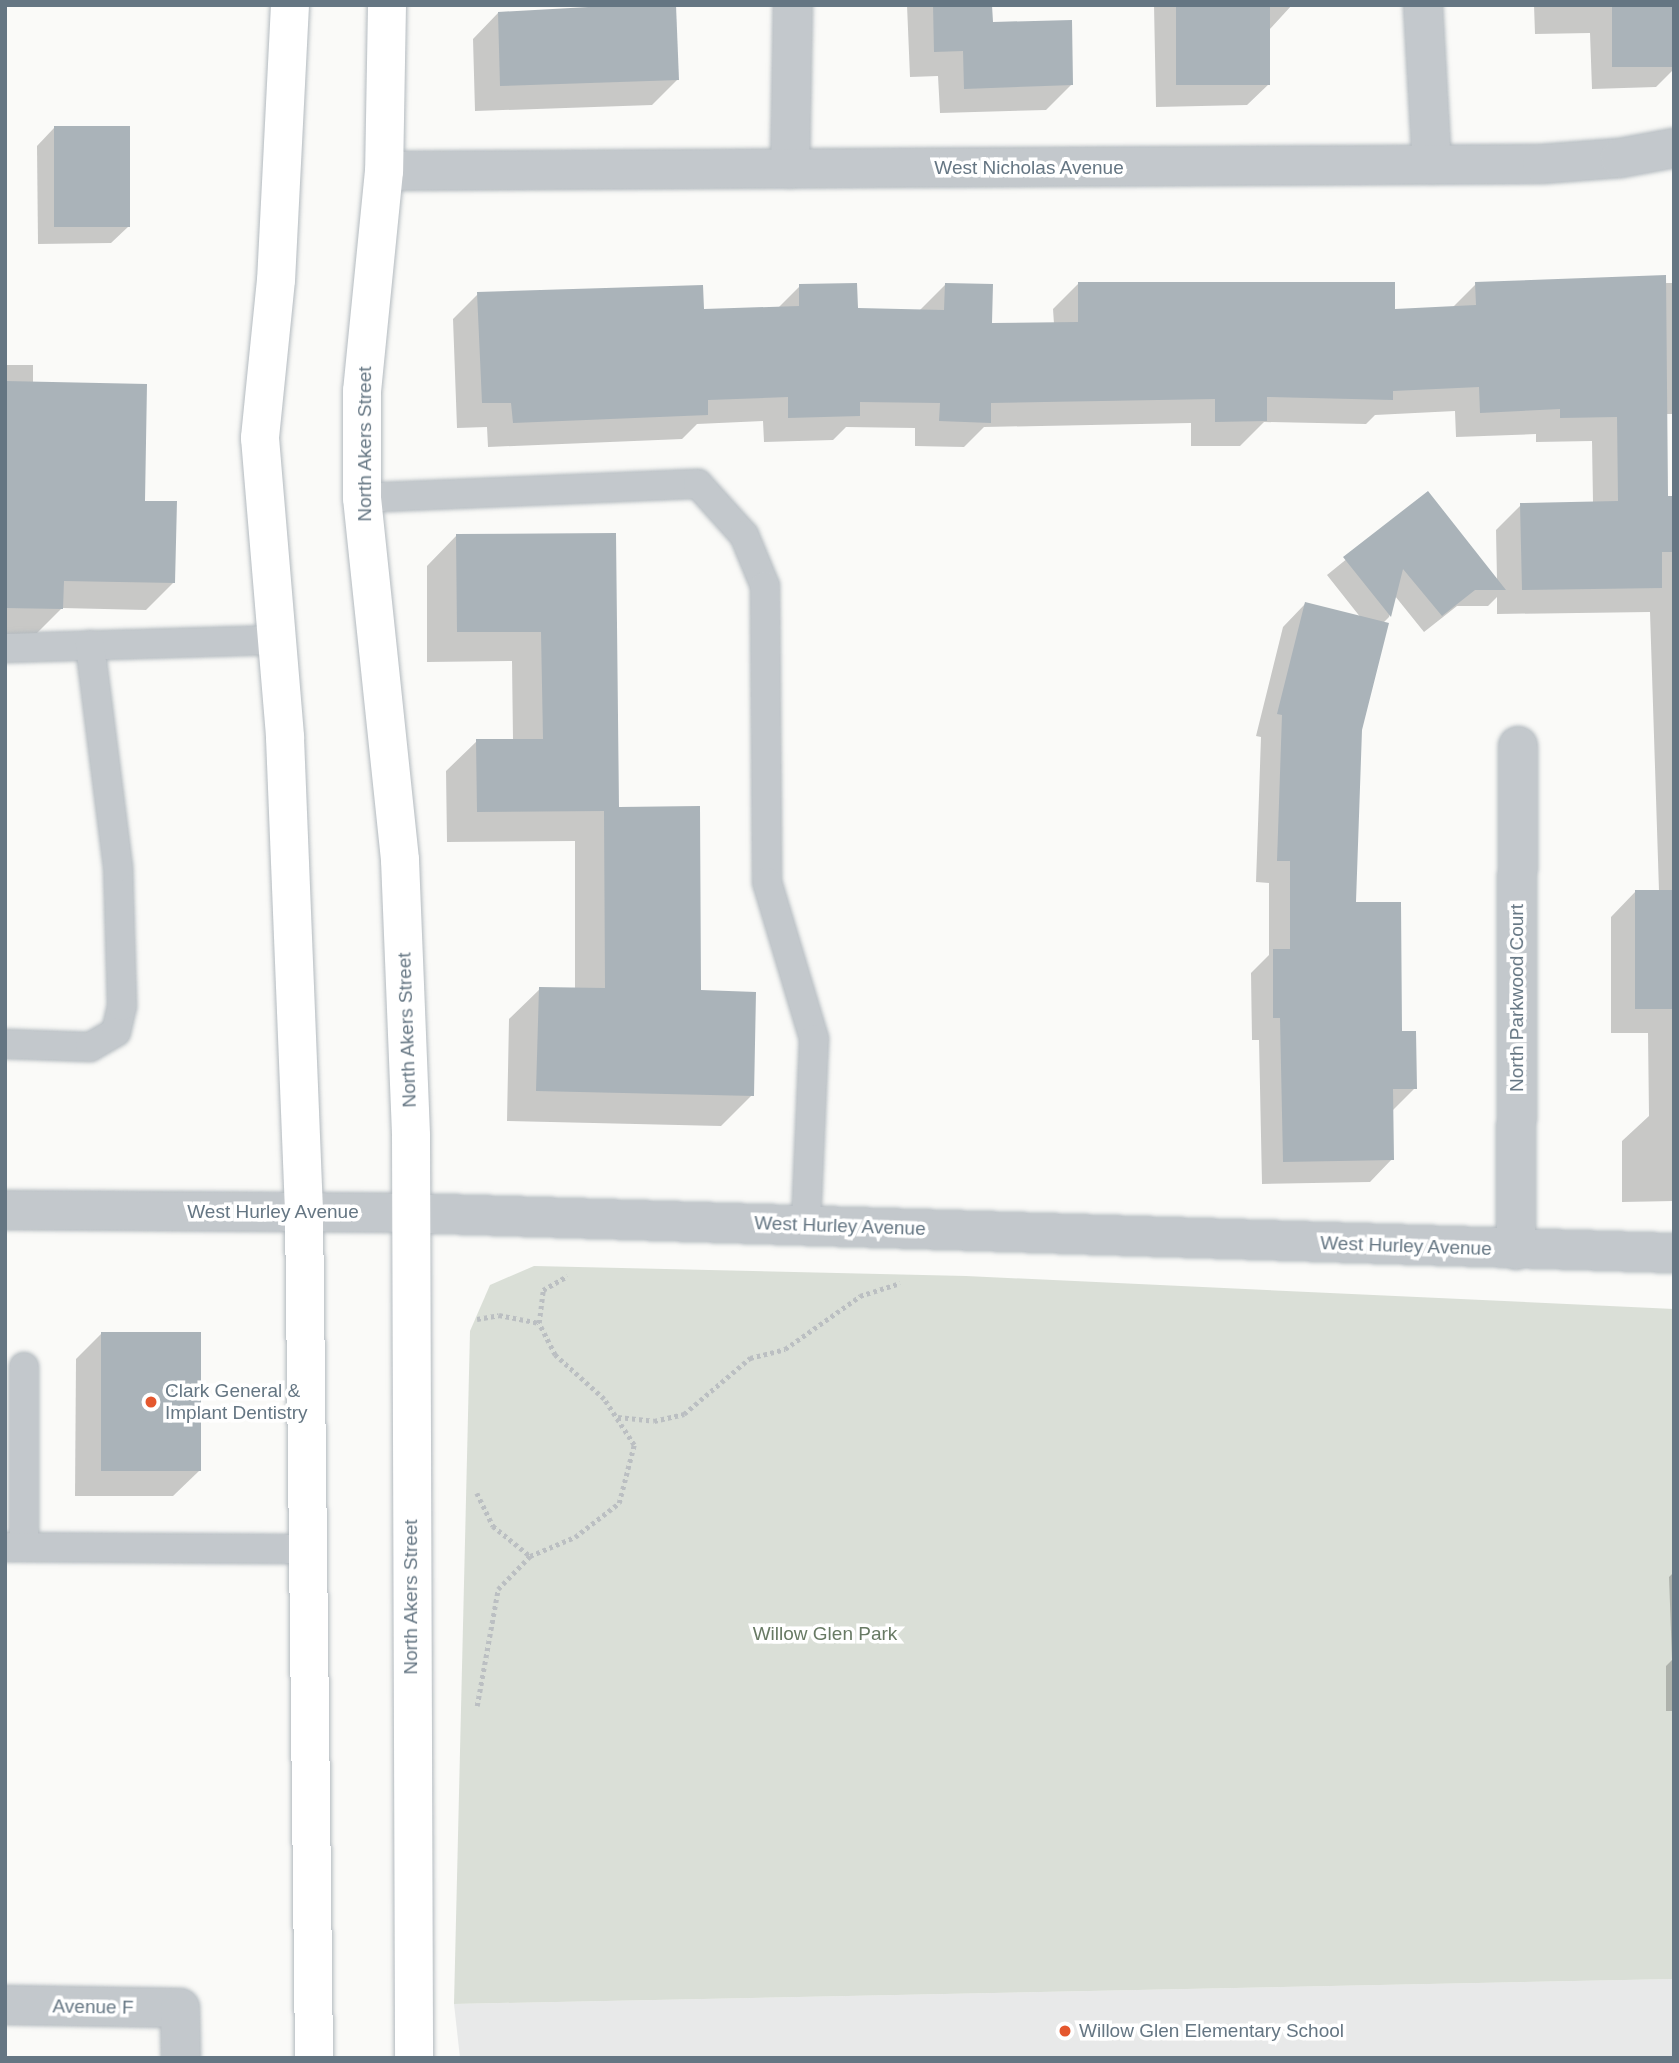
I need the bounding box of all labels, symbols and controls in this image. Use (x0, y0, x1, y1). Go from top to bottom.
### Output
street label: West Nicholas Avenue (934, 157, 1124, 179)
street label: North Akers Street (354, 366, 376, 522)
street label: North Parkwood Court (1506, 904, 1528, 1092)
street label: North Akers Street (393, 952, 421, 1108)
street label: West Hurley Avenue (187, 1201, 359, 1223)
street label: West Hurley Avenue (753, 1212, 927, 1240)
street label: West Hurley Avenue (1319, 1232, 1493, 1260)
place label: Clark General & Implant Dentistry (165, 1380, 308, 1424)
marker: Clark General & Implant Dentistry (143, 1394, 159, 1410)
street label: North Akers Street (400, 1519, 422, 1675)
park label: Willow Glen Park (753, 1623, 897, 1645)
street label: Avenue F (52, 1995, 134, 2019)
place label: Willow Glen Elementary School (1079, 2020, 1344, 2042)
marker: Willow Glen Elementary School (1057, 2023, 1073, 2039)

